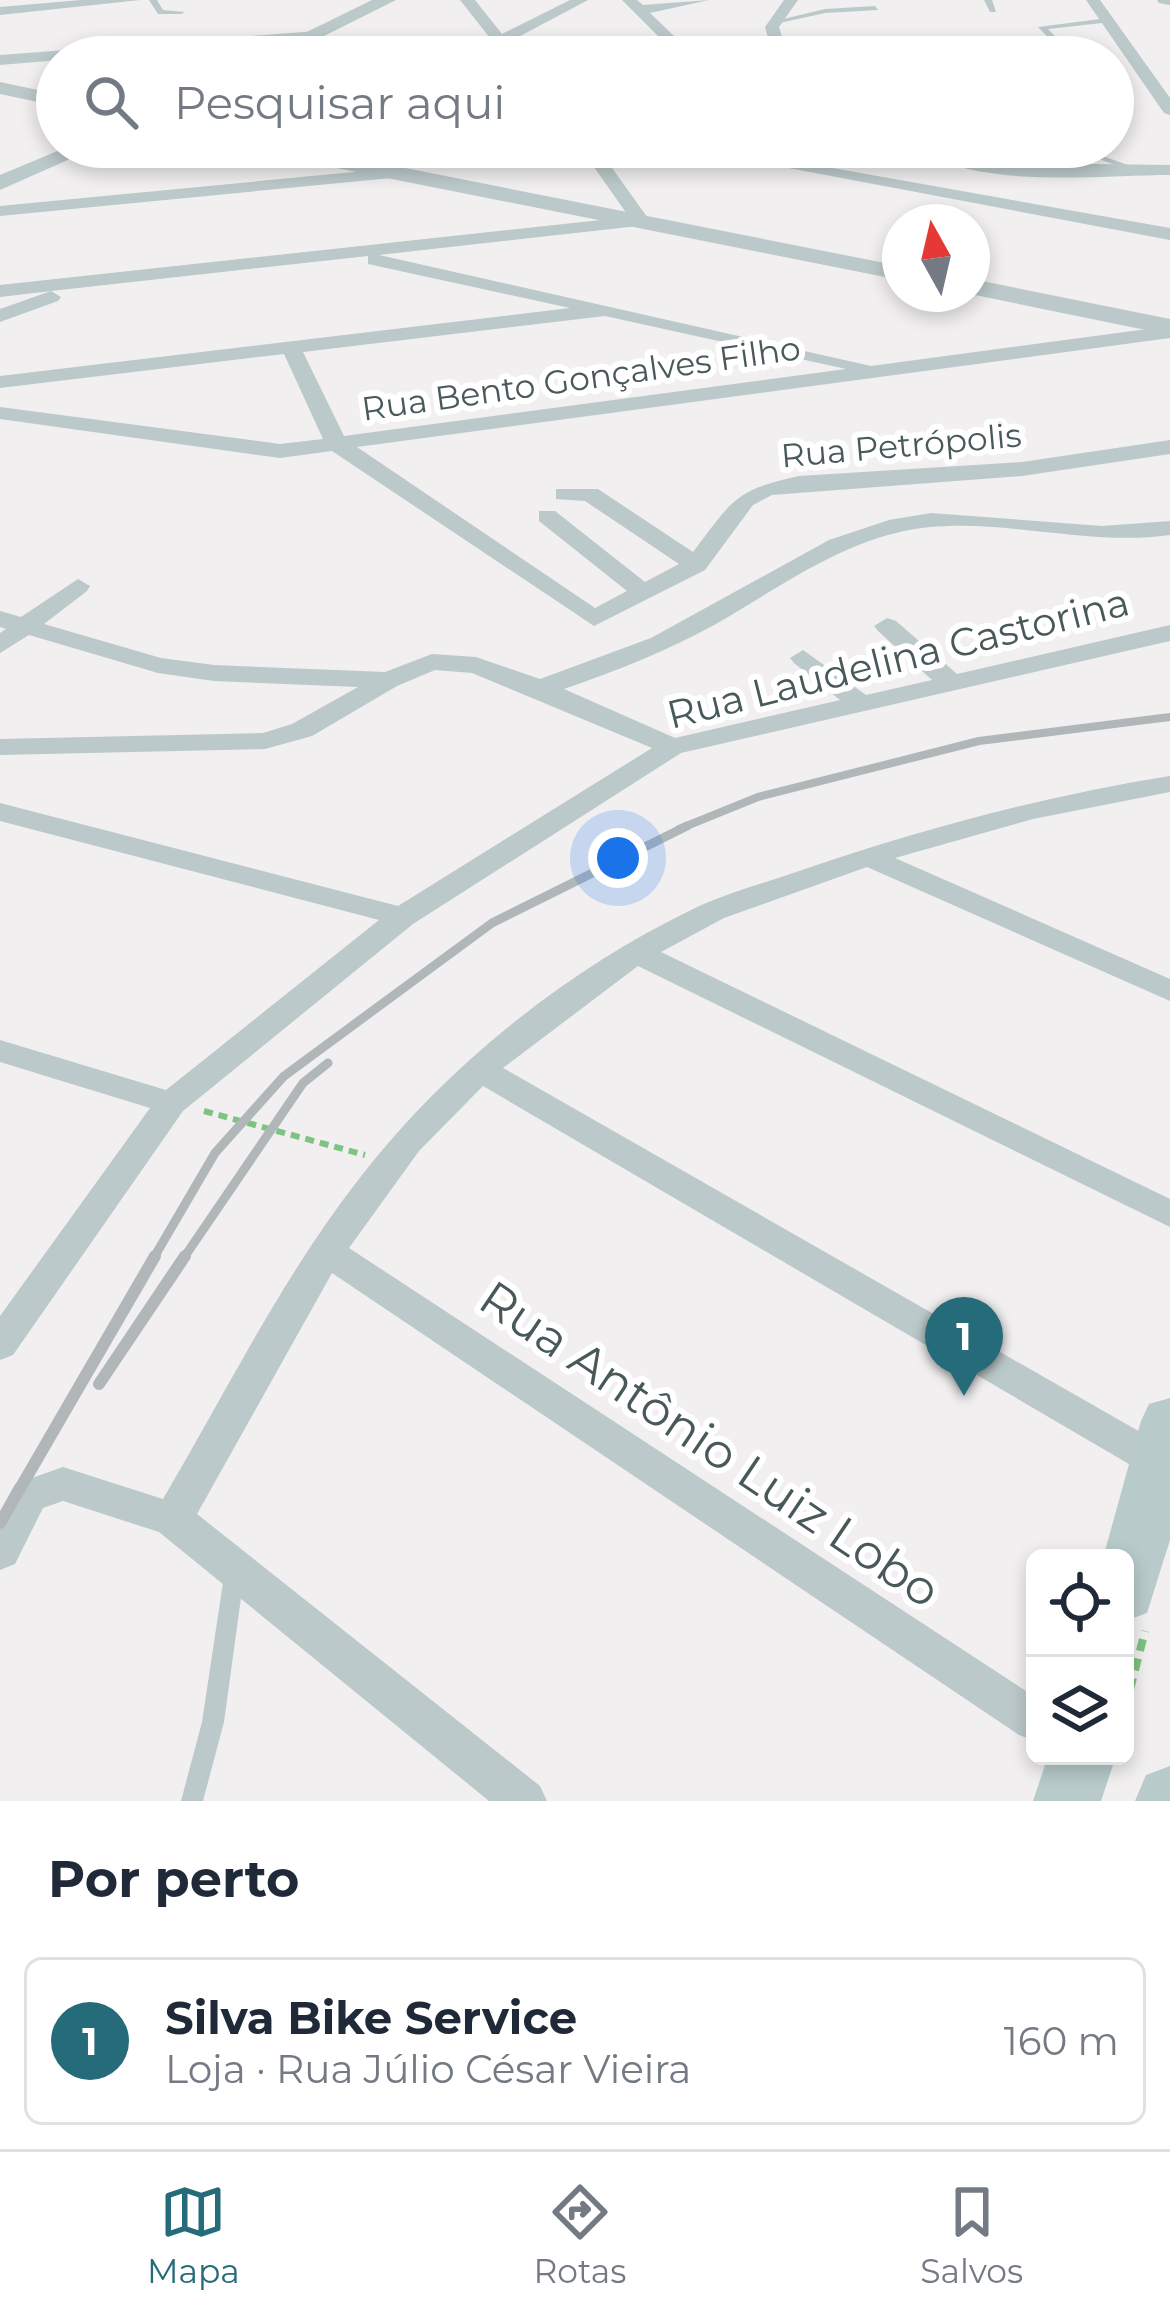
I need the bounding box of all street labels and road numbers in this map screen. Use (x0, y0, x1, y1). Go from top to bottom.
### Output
street label: Rua Bento Gonçalves Filho (359, 327, 803, 429)
street label: Rua Petrópolis (779, 415, 1023, 475)
street label: Rua Laudelina Castorina (662, 577, 1134, 739)
street label: Rua Antônio Luiz Lobo (469, 1268, 951, 1620)

